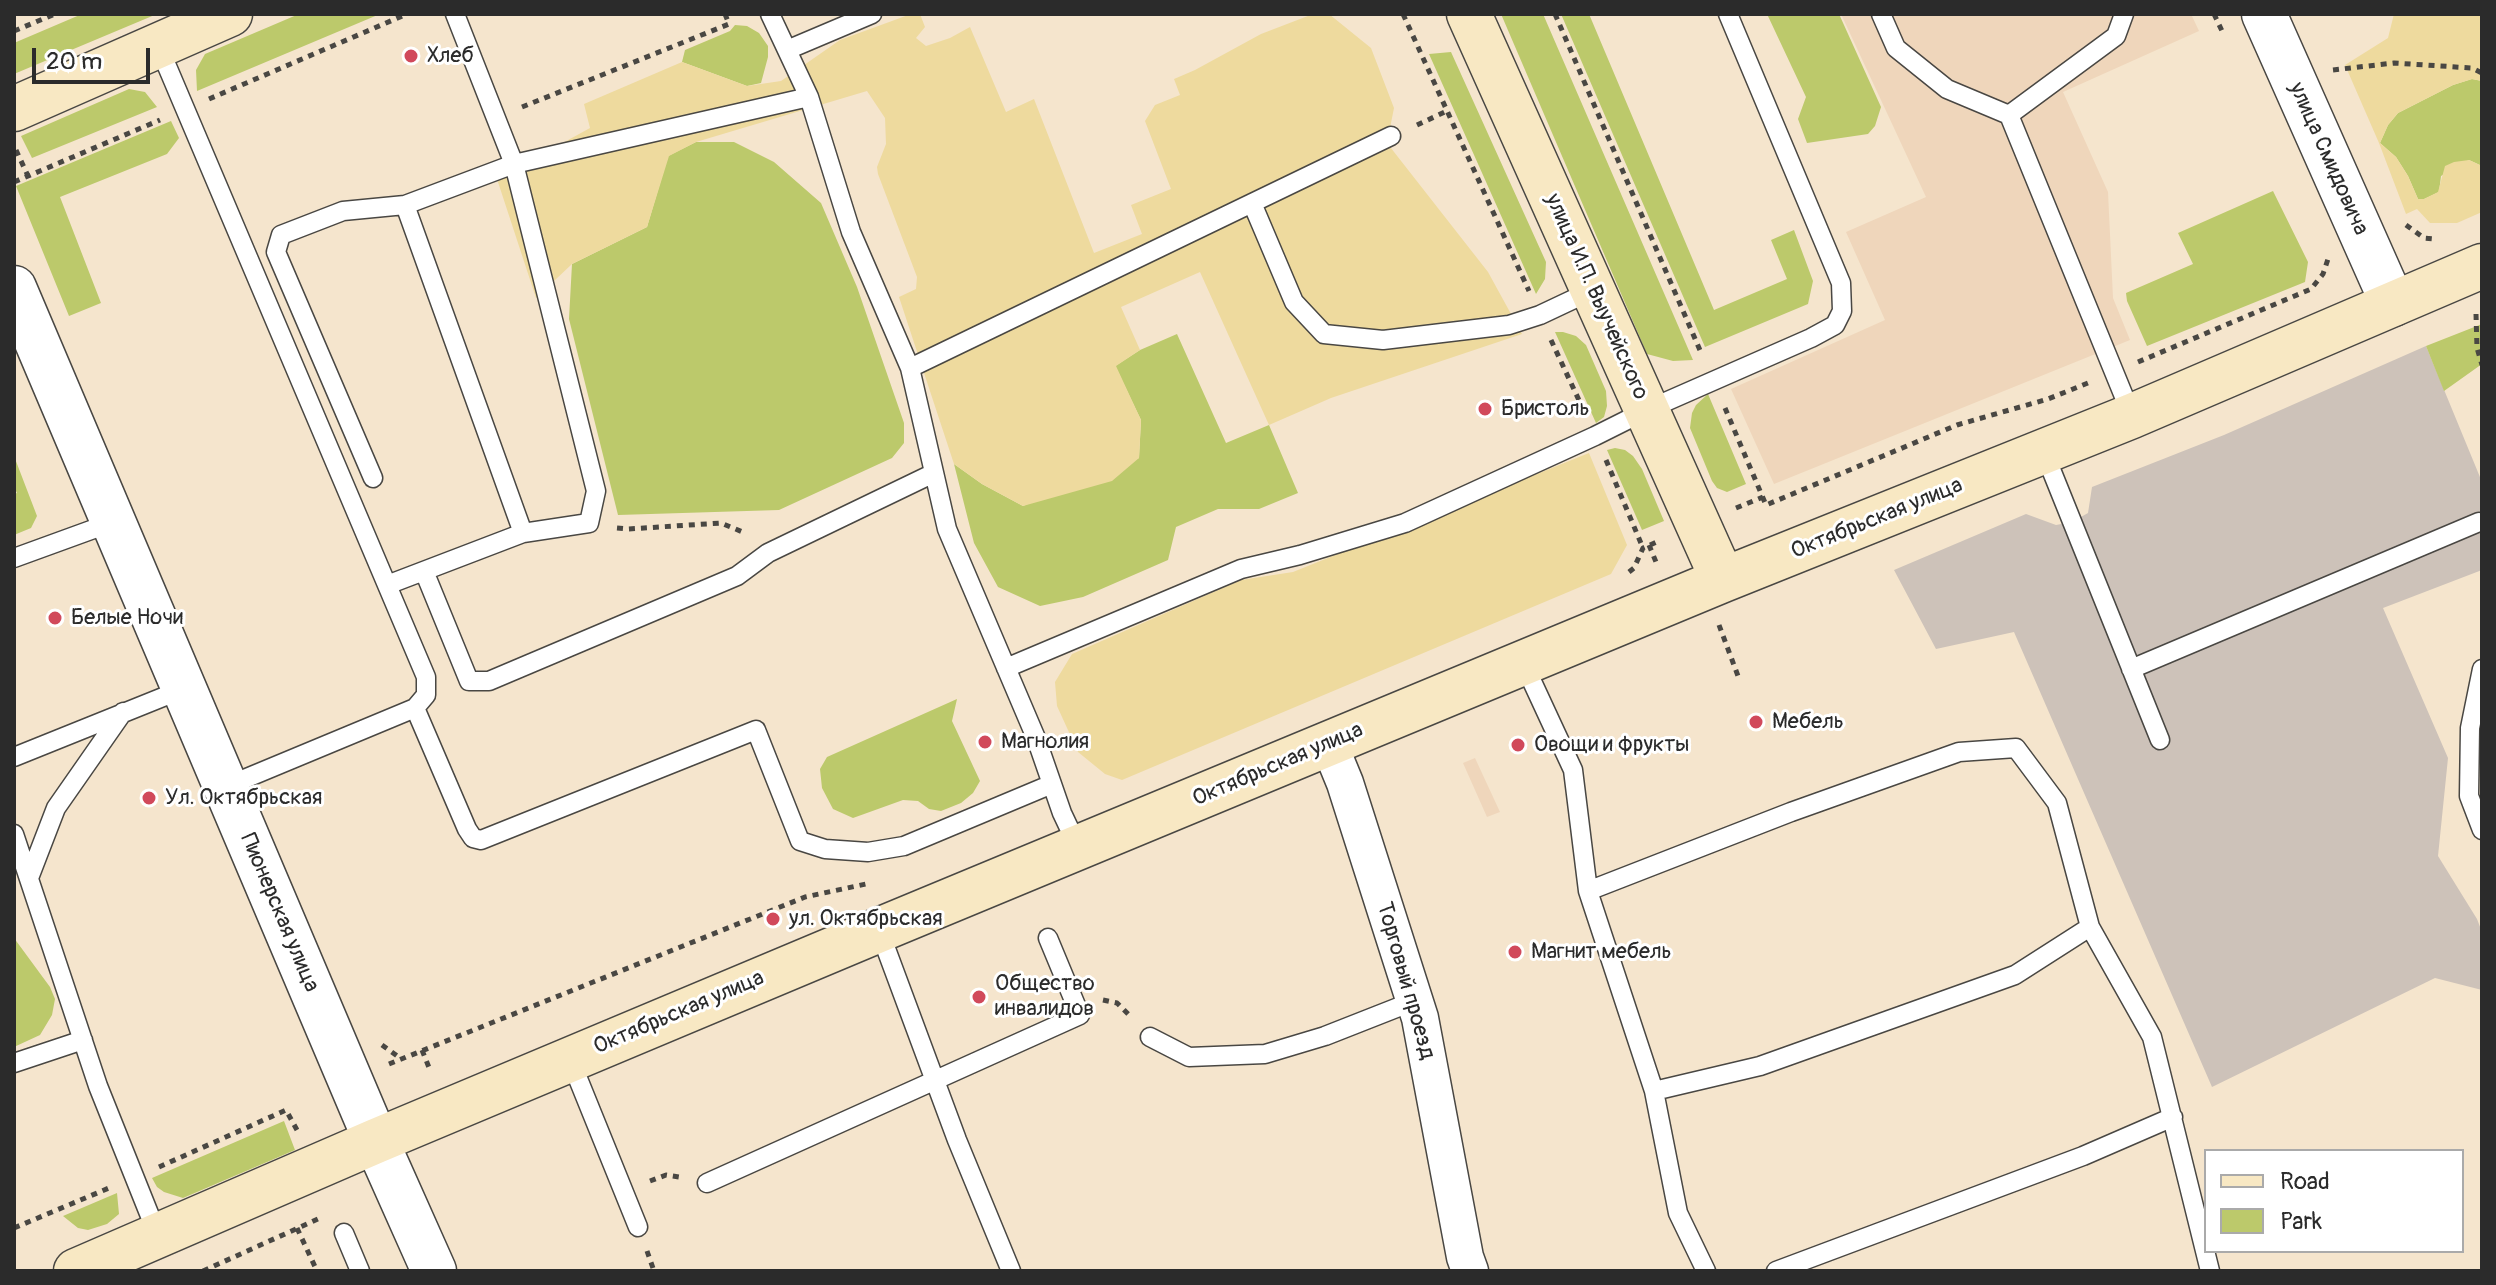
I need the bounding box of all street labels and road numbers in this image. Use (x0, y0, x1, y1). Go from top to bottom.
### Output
street label: улица Смидовича (2283, 79, 2373, 239)
street label: улица И.П. Выучейского (1539, 190, 1653, 404)
street label: Октябрьская улица (1787, 473, 1967, 565)
street label: Октябрьская улица (1189, 717, 1367, 813)
street label: Пионерская улица (234, 830, 324, 996)
street label: Торговый проезд (1370, 899, 1440, 1063)
street label: Октябрьская улица (590, 965, 768, 1061)

